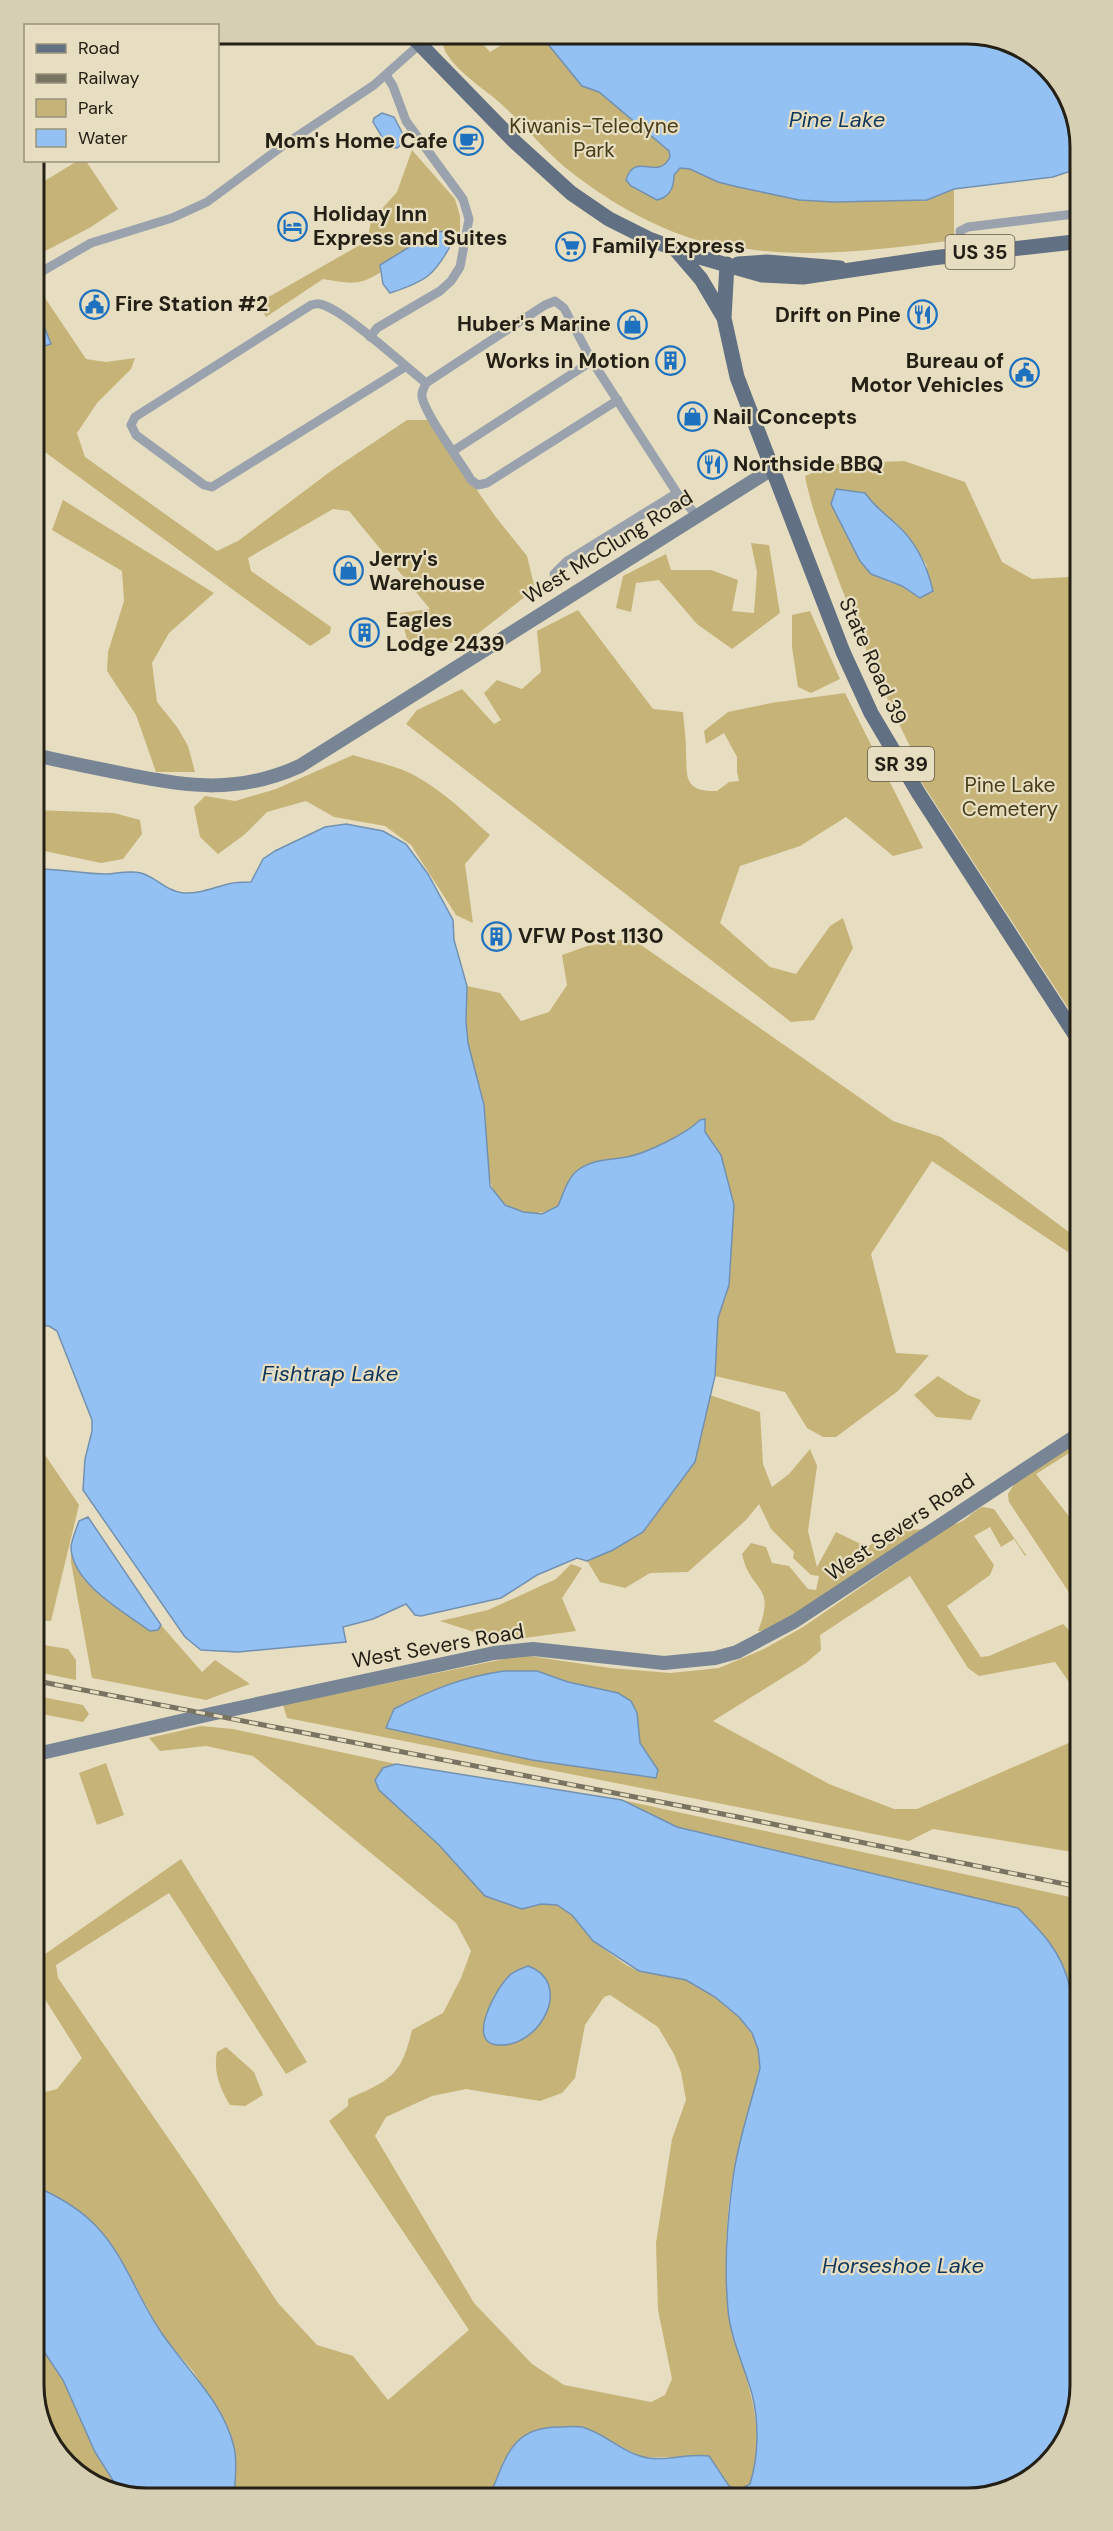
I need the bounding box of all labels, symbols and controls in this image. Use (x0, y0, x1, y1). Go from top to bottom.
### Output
legend (24, 24, 219, 162)
text: Road (78, 36, 120, 60)
text: Railway (78, 66, 140, 90)
text: Park (78, 96, 114, 120)
water label: Pine Lake (789, 105, 885, 134)
park label: Kiwanis-Teledyne Park (509, 112, 679, 164)
cafe icon: Mom's Home Cafe (453, 125, 485, 157)
text: Water (78, 126, 128, 150)
place label: Mom's Home Cafe (265, 127, 448, 155)
place label: Holiday Inn Express and Suites (313, 200, 507, 252)
hotel icon: Holiday Inn Express and Suites (276, 210, 308, 242)
supermarket icon: Family Express (555, 230, 587, 262)
place label: Family Express (592, 232, 745, 260)
road number: US 35 (946, 235, 1014, 269)
public building icon: Fire Station #2 (78, 288, 110, 320)
place label: Fire Station #2 (115, 290, 268, 318)
restaurant icon: Drift on Pine (906, 299, 938, 331)
place label: Drift on Pine (775, 301, 901, 329)
shop icon: Huber's Marine (616, 308, 648, 340)
place label: Huber's Marine (457, 310, 611, 338)
building icon: Works in Motion (655, 345, 687, 377)
place label: Works in Motion (485, 347, 650, 375)
place label: Bureau of Motor Vehicles (851, 347, 1004, 399)
public building icon: Bureau of Motor Vehicles (1009, 357, 1041, 389)
shop icon: Nail Concepts (676, 401, 708, 433)
place label: Nail Concepts (713, 403, 857, 431)
restaurant icon: Northside BBQ (696, 448, 728, 480)
place label: Northside BBQ (733, 450, 883, 478)
street label: West McClung Road (518, 484, 698, 610)
place label: Jerry's Warehouse (369, 545, 485, 597)
shop icon: Jerry's Warehouse (332, 555, 364, 587)
street label: State Road 39 (832, 593, 914, 729)
place label: Eagles Lodge 2439 (386, 606, 505, 658)
building icon: Eagles Lodge 2439 (349, 616, 381, 648)
road number: SR 39 (868, 747, 934, 781)
park label: Pine Lake Cemetery (962, 771, 1059, 823)
building icon: VFW Post 1130 (481, 920, 513, 952)
place label: VFW Post 1130 (518, 922, 664, 950)
water label: Fishtrap Lake (262, 1359, 398, 1388)
street label: West Severs Road (820, 1467, 980, 1587)
street label: West Severs Road (350, 1617, 526, 1675)
water label: Horseshoe Lake (822, 2251, 984, 2280)

